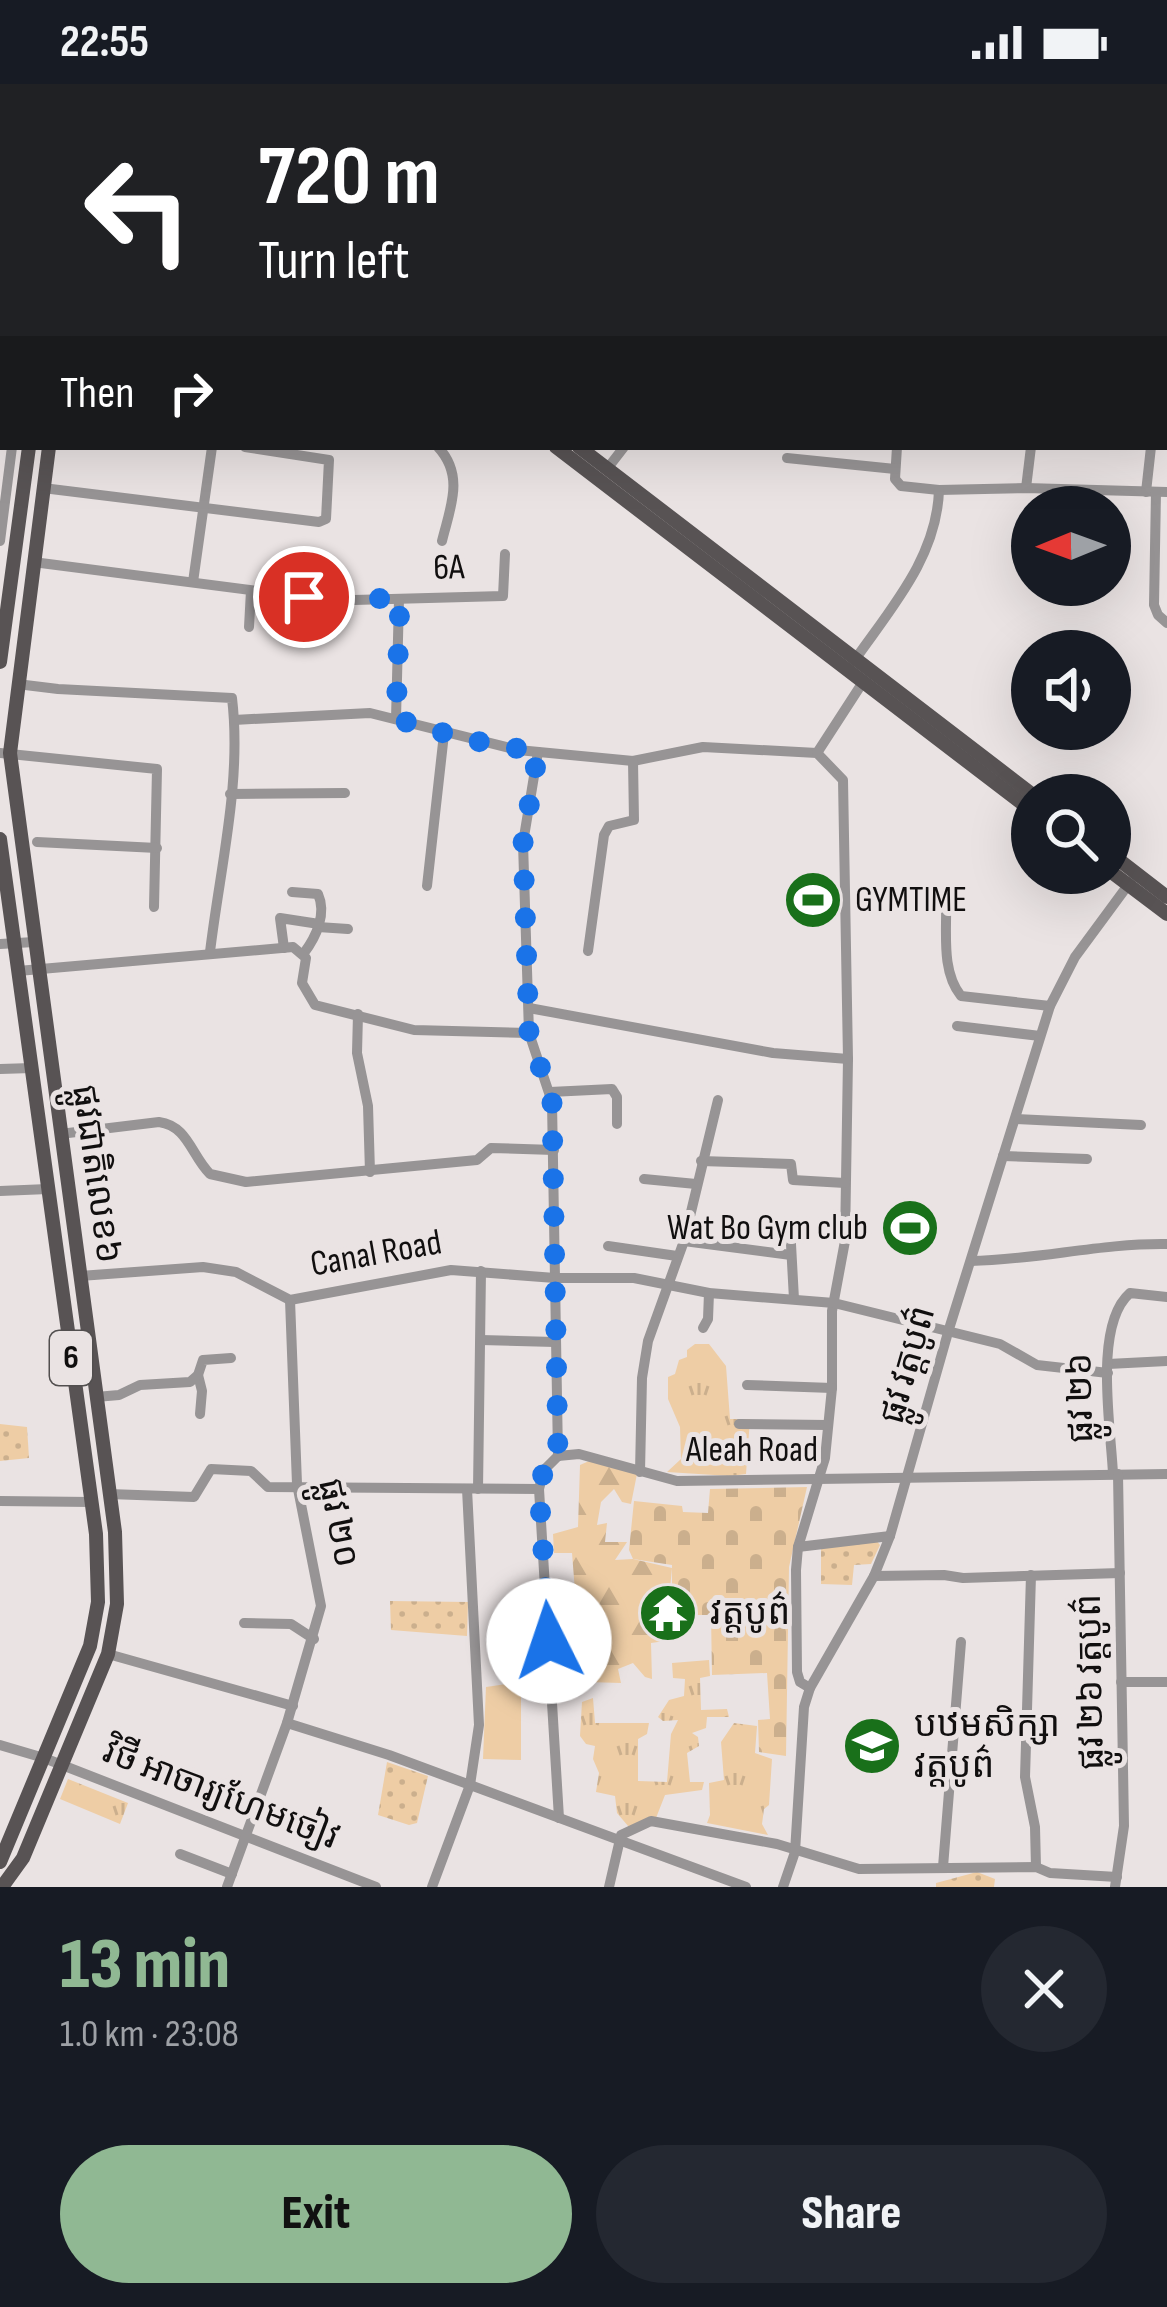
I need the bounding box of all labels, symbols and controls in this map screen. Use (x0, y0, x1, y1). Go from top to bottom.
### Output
text: 22:55 (60, 15, 149, 70)
text: 720 m (258, 127, 440, 228)
icon: left (60, 132, 216, 288)
text: Turn left (258, 229, 410, 294)
icon: right (158, 360, 224, 426)
text: Then (60, 366, 134, 421)
north arrow (1011, 486, 1131, 606)
map controls (1011, 486, 1131, 894)
pin (253, 546, 355, 648)
street label: 6A (433, 546, 466, 590)
icon: arrive (271, 564, 337, 630)
button: sound (1011, 630, 1131, 750)
button: search (1011, 774, 1131, 894)
sports icon: GYMTIME (782, 869, 844, 931)
place label: GYMTIME (855, 879, 967, 922)
street label: ផ្លូវជាតិលេខ៦ (54, 1082, 130, 1267)
sports icon: Wat Bo Gym club (879, 1197, 941, 1259)
place label: Wat Bo Gym club (667, 1207, 868, 1250)
street label: Canal Road (307, 1221, 445, 1287)
street label: ផ្លូវ វត្តបូព៌ (870, 1301, 954, 1431)
road number: 6 (50, 1331, 92, 1385)
street label: ផ្លូវ ២៦ (1059, 1352, 1112, 1444)
street label: Aleah Road (685, 1429, 818, 1472)
street label: ផ្លូវ ២០ (300, 1475, 368, 1573)
position arrow (486, 1578, 612, 1704)
temple icon: វត្តបូព៌ (637, 1582, 699, 1644)
place label: វត្តបូព៌ (710, 1591, 790, 1635)
street label: ផ្លូវ ២៦ វត្តបូព៌ (1067, 1593, 1123, 1771)
place label: បឋមសិក្សា វត្តបូព៌ (914, 1704, 1060, 1788)
school or university icon: បឋមសិក្សា វត្តបូព៌ (841, 1715, 903, 1777)
street label: វិថី អាចារ្យហែមចៀវ (96, 1727, 346, 1860)
text: 13 min (60, 1922, 230, 2009)
button: close (981, 1926, 1107, 2052)
text: 1.0 km · 23:08 (60, 2011, 239, 2058)
button: Exit (60, 2145, 572, 2283)
button: Share (596, 2145, 1107, 2283)

